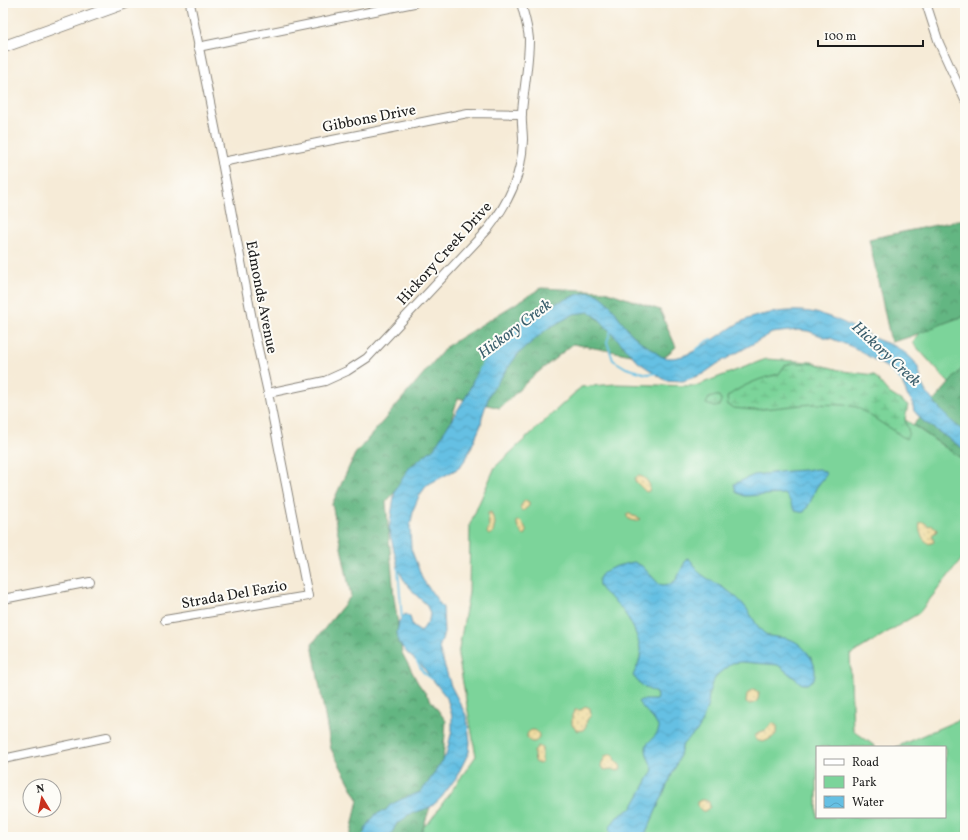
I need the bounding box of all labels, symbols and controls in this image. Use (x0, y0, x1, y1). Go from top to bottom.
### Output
scale bar (818, 22, 923, 48)
text: 100 m (824, 29, 857, 45)
street label: Gibbons Drive (321, 100, 418, 139)
street label: Hickory Creek Drive (393, 198, 497, 311)
street label: Edmonds Avenue (239, 239, 282, 356)
water label: Hickory Creek (474, 294, 557, 365)
water label: Hickory Creek (846, 317, 925, 393)
street label: Strada Del Fazio (180, 576, 289, 615)
legend (816, 746, 946, 818)
text: Road (852, 755, 879, 771)
text: Park (852, 775, 877, 791)
north arrow (22, 778, 62, 818)
text: N (35, 782, 46, 798)
text: Water (852, 795, 884, 811)

